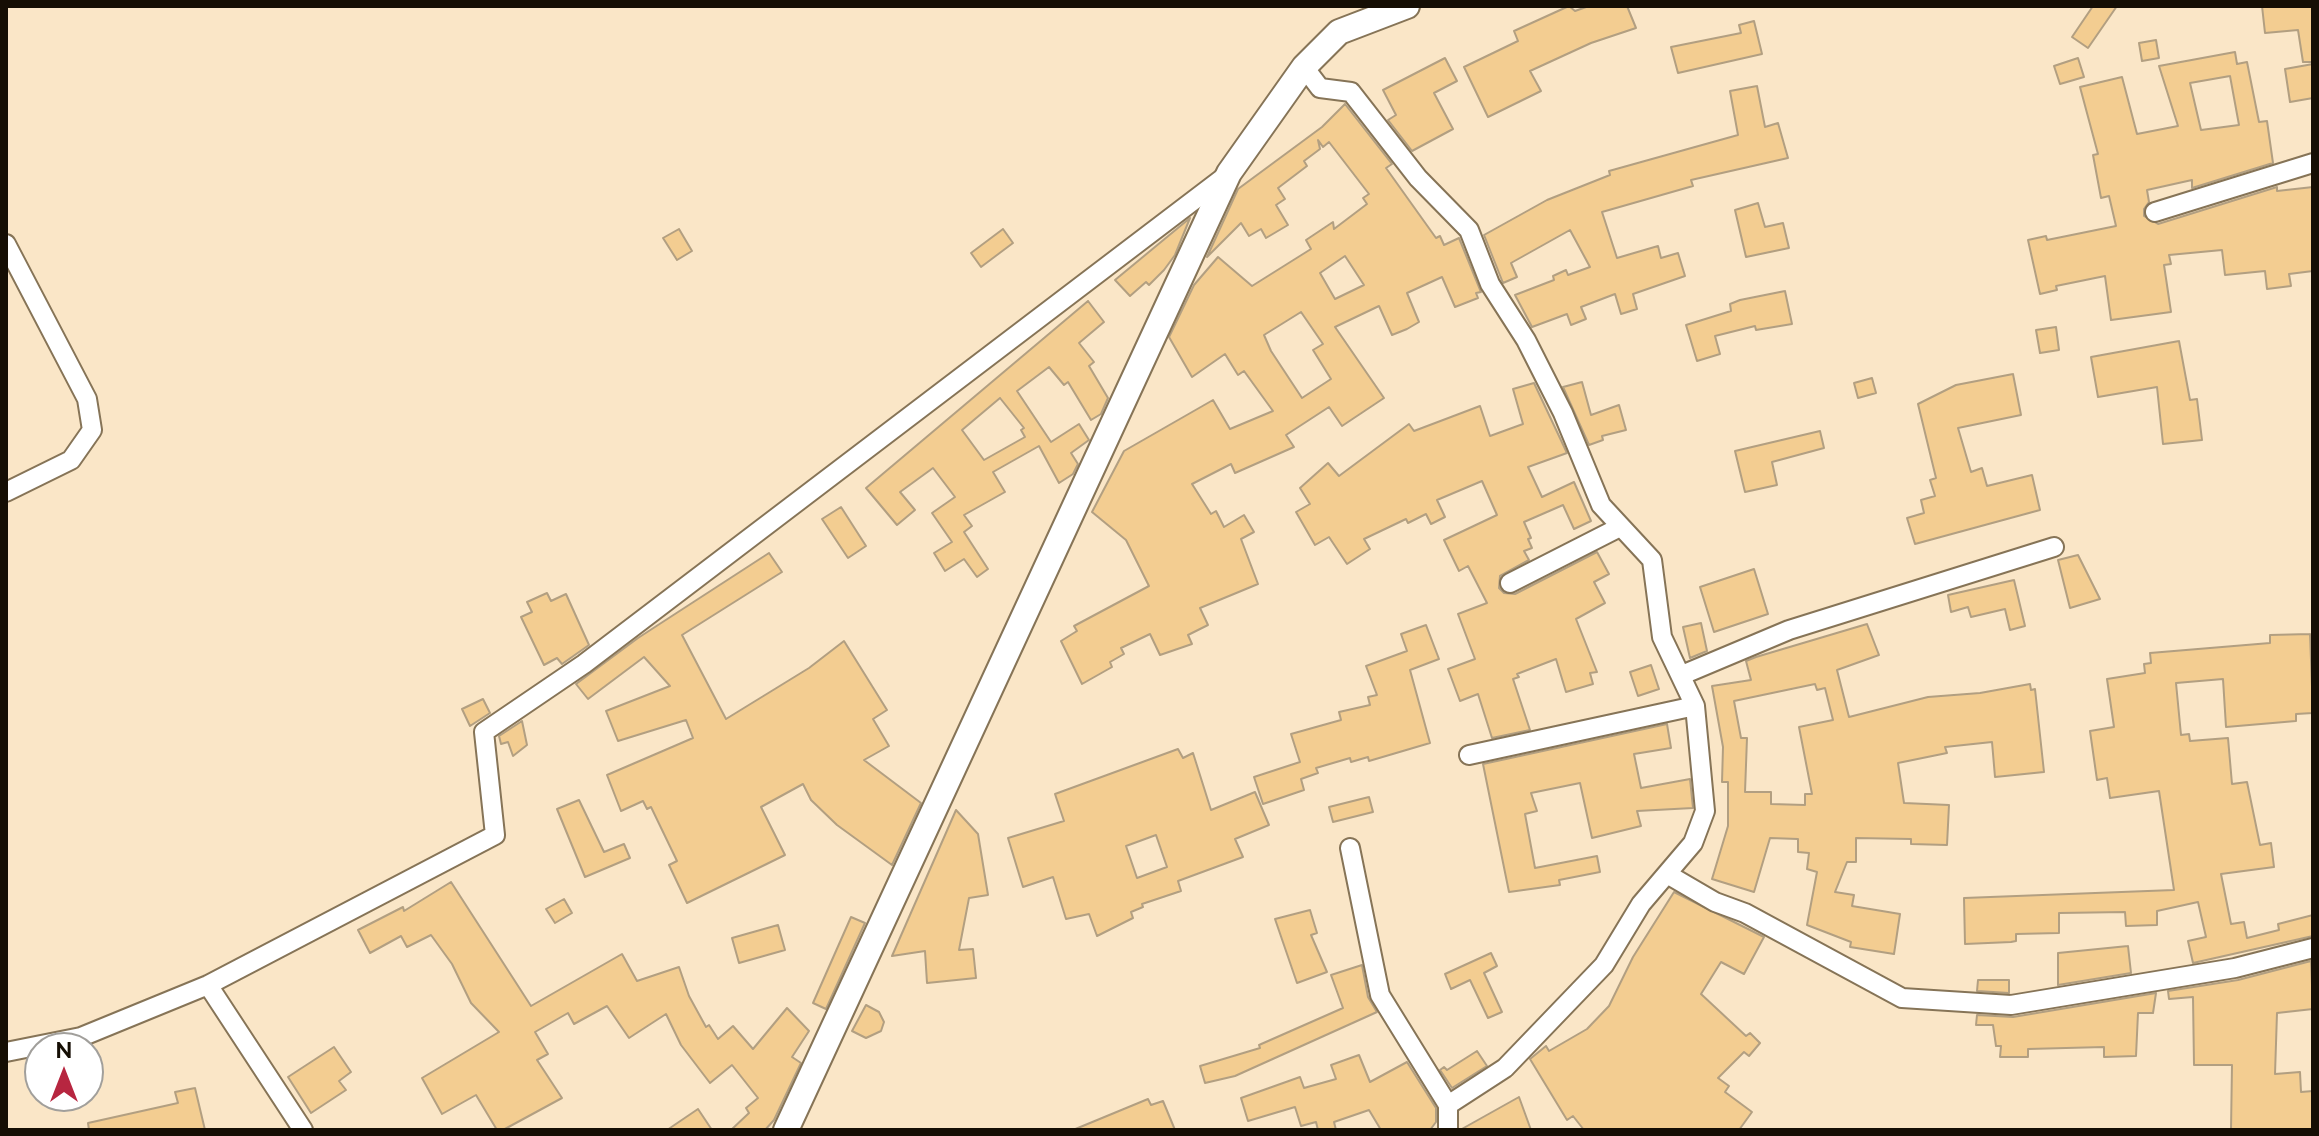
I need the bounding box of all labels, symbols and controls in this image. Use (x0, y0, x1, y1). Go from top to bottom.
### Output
north arrow (24, 1032, 104, 1112)
text: N (56, 1037, 72, 1063)

